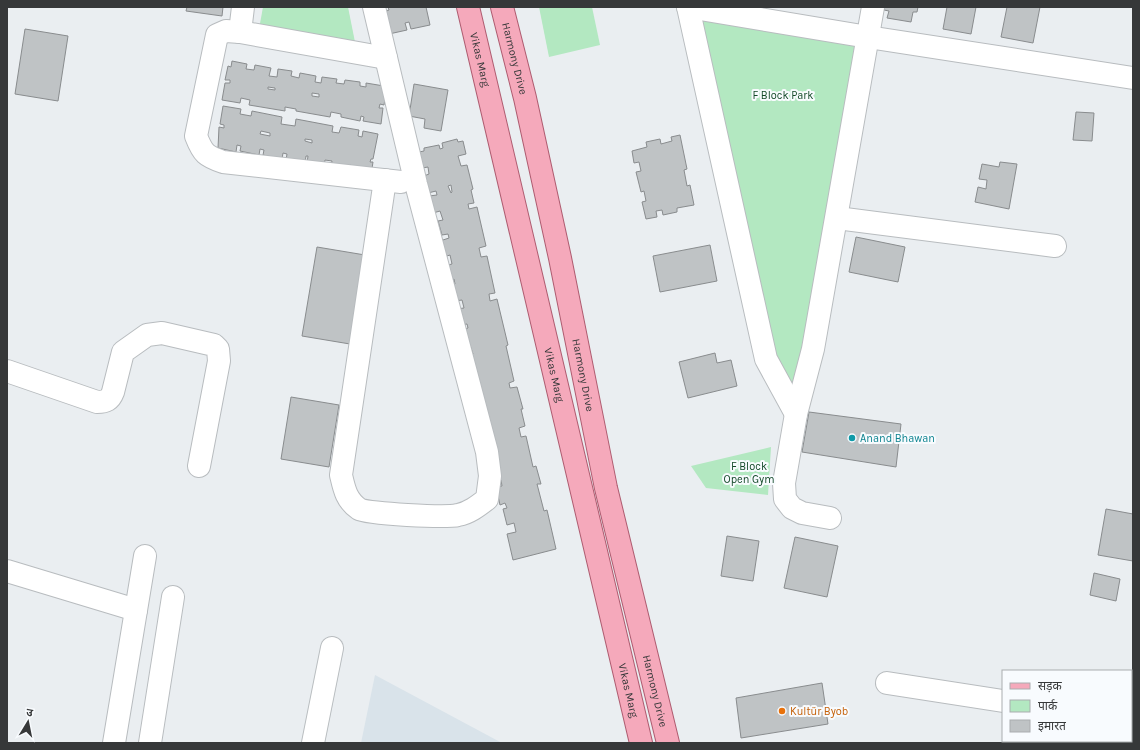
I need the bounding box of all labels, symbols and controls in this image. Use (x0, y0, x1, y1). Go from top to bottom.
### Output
street label: Harmony Drive (500, 21, 530, 96)
street label: Vikas Marg (468, 31, 493, 89)
park label: F Block Park (752, 89, 814, 102)
street label: Harmony Drive (570, 338, 597, 413)
street label: Vikas Marg (542, 346, 567, 404)
place label: Anand Bhawan (860, 432, 935, 445)
marker: Anand Bhawan (847, 433, 857, 443)
park label: F Block Open Gym (724, 460, 774, 486)
street label: Harmony Drive (640, 653, 670, 729)
street label: Vikas Marg (616, 662, 641, 720)
legend (1002, 670, 1132, 742)
text: सड़क (1038, 679, 1063, 693)
text: पार्क (1038, 699, 1058, 713)
north arrow (8, 702, 48, 742)
place label: Kultür Byob (790, 705, 848, 718)
text: उ (25, 706, 35, 720)
marker: Kultür Byob (777, 706, 787, 716)
text: इमारत (1038, 719, 1067, 733)

